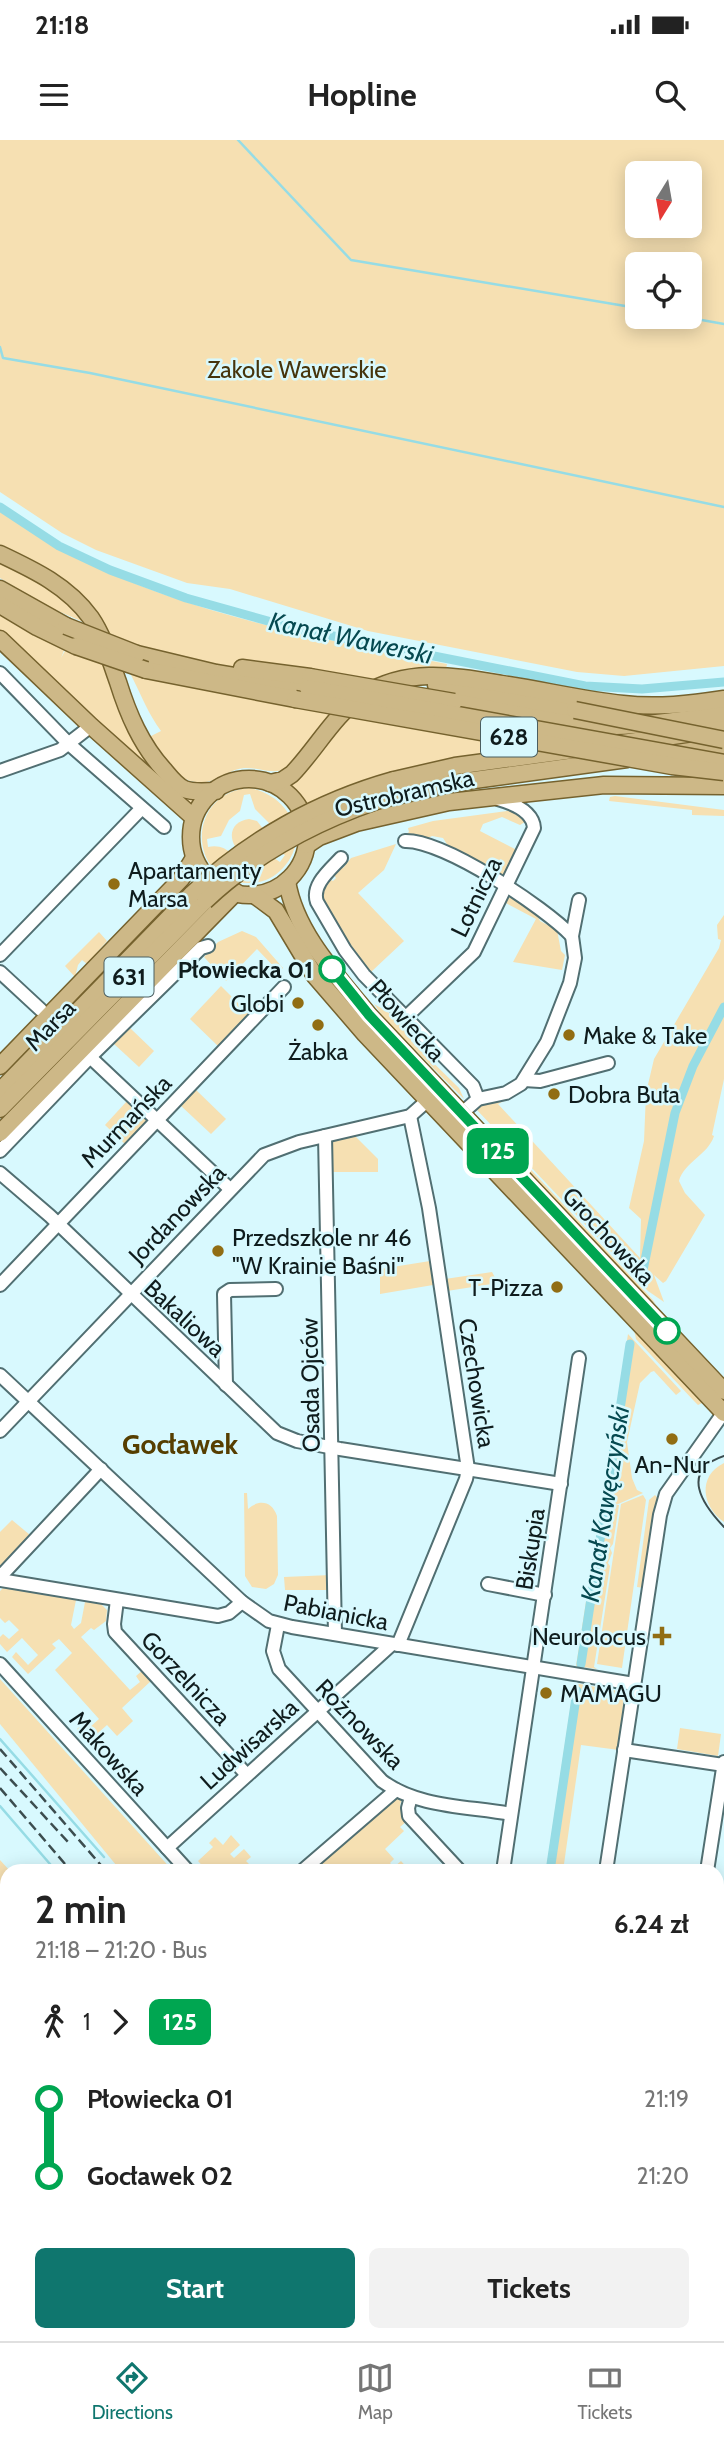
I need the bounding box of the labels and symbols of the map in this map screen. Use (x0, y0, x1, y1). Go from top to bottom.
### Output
north arrow (625, 161, 702, 238)
park label: Zakole Wawerskie (207, 355, 387, 384)
water label: Kanał Wawerski (266, 605, 436, 671)
road number: 628 (481, 718, 537, 757)
street label: Ostrobramska (331, 763, 477, 823)
street label: Lotnicza (444, 852, 508, 942)
place label: Apartamenty Marsa (128, 856, 262, 913)
marker: Apartamenty Marsa (106, 876, 122, 892)
place label: Płowiecka 01 (178, 955, 313, 984)
marker: Płowiecka 01 (319, 956, 345, 982)
road number: 631 (104, 958, 154, 996)
street label: Płowiecka (363, 973, 452, 1067)
place label: Globi (231, 989, 284, 1018)
street label: Marsa (19, 993, 82, 1057)
marker: Globi (290, 995, 306, 1011)
marker: Żabka (310, 1017, 326, 1033)
place label: Make & Take (583, 1021, 707, 1050)
marker: Make & Take (561, 1027, 577, 1043)
place label: Żabka (288, 1037, 349, 1066)
street label: Murmańska (75, 1068, 178, 1173)
place label: Dobra Buła (568, 1080, 681, 1109)
marker: Dobra Buła (546, 1086, 562, 1102)
line badge: 125 (458, 1128, 538, 1174)
street label: Jordanowska (122, 1158, 232, 1271)
street label: Grochowska (556, 1181, 662, 1291)
place label: Przedszkole nr 46 "W Krainie Baśni" (232, 1223, 412, 1280)
marker: Przedszkole nr 46 "W Krainie Baśni" (210, 1243, 226, 1259)
street label: Bakaliowa (138, 1273, 232, 1363)
place label: T-Pizza (468, 1273, 543, 1302)
marker: T-Pizza (549, 1279, 565, 1295)
street label: Czechowicka (452, 1316, 502, 1450)
street label: Osada Ojców (294, 1317, 326, 1453)
unlabelled marker (654, 1318, 680, 1344)
water label: Kanał Kawęczyński (574, 1403, 636, 1604)
district label: Gocławek (122, 1427, 238, 1461)
marker: An-Nur (664, 1431, 680, 1447)
place label: An-Nur (634, 1450, 710, 1479)
street label: Biskupia (509, 1506, 551, 1592)
street label: Pabianicka (281, 1588, 391, 1636)
place label: Neurolocus (532, 1622, 646, 1651)
street label: Gorzelnicza (135, 1625, 237, 1731)
marker: Neurolocus (652, 1626, 672, 1646)
street label: Rożnowska (310, 1673, 411, 1776)
place label: MAMAGU (560, 1679, 662, 1708)
marker: MAMAGU (538, 1685, 554, 1701)
street label: Ludwisarska (194, 1692, 304, 1795)
street label: Makowska (64, 1705, 155, 1802)

